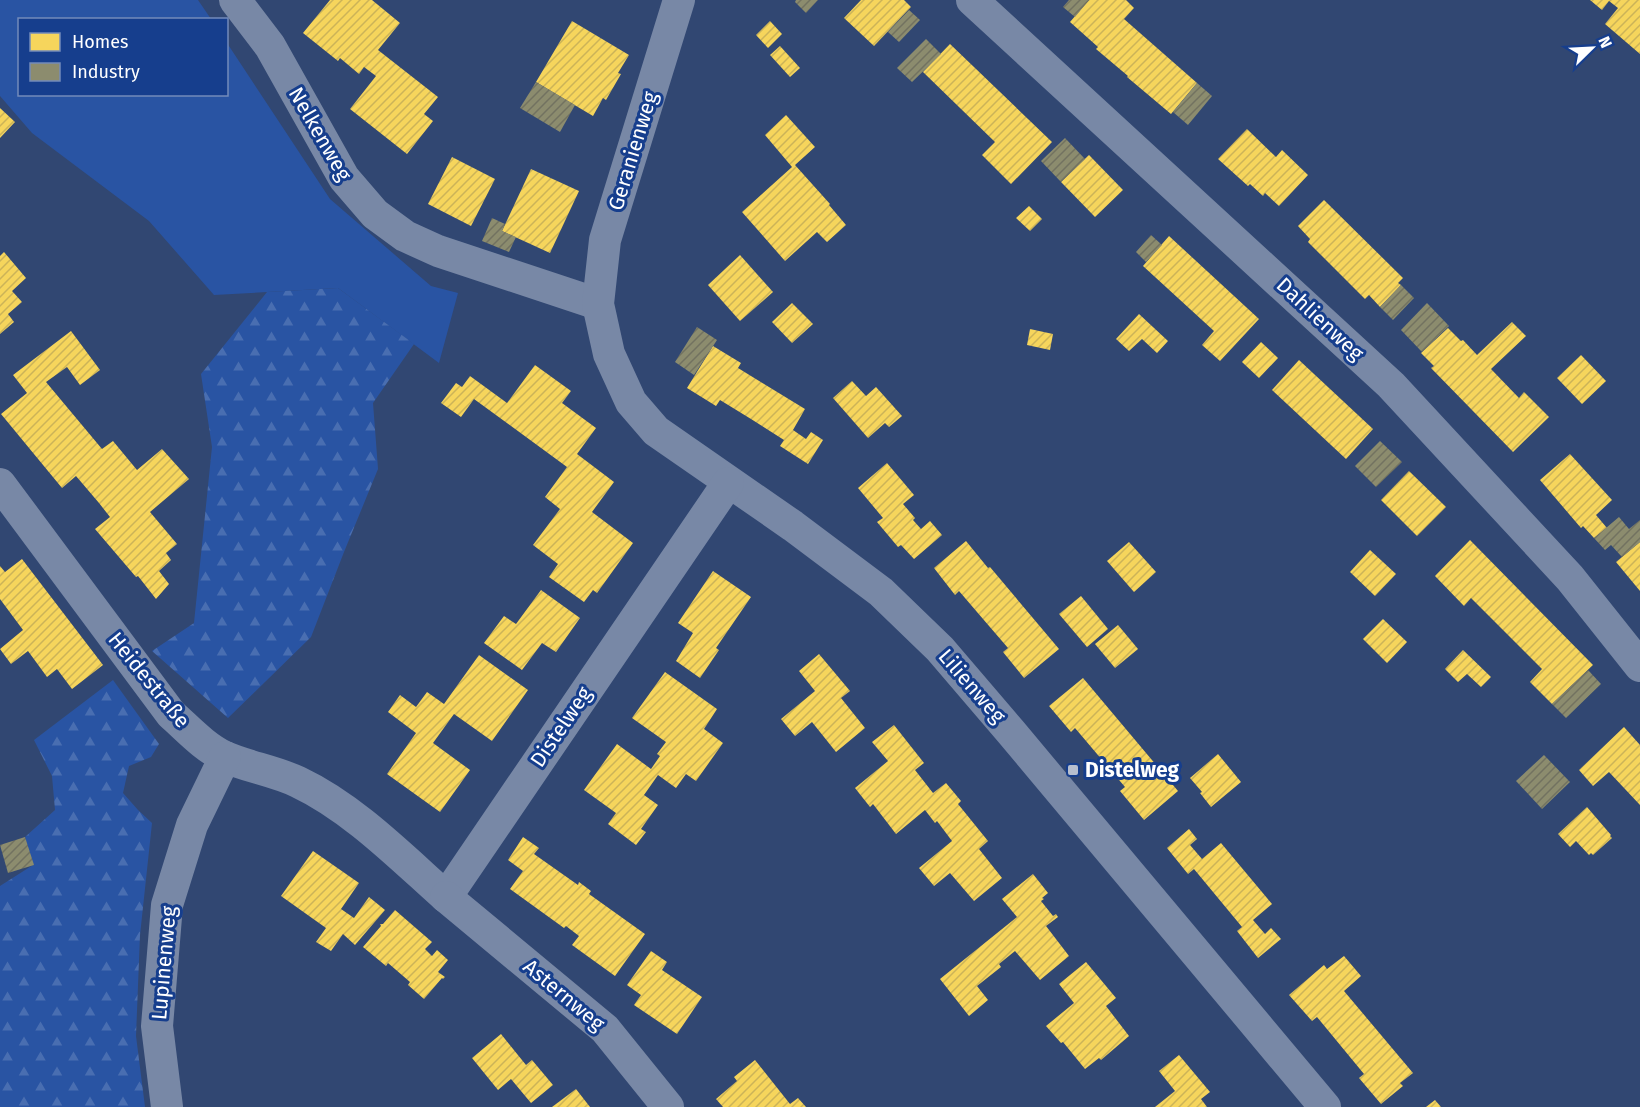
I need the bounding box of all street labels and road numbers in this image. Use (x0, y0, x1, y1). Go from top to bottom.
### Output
street label: Nelkenweg (283, 83, 357, 185)
street label: Geranienweg (603, 88, 663, 214)
street label: Dahlienweg (1271, 272, 1369, 366)
street label: Heidestraße (102, 627, 196, 733)
street label: Lilienweg (933, 644, 1011, 728)
street label: Distelweg (525, 682, 597, 772)
street label: Lupinenweg (146, 905, 182, 1021)
street label: Asternweg (518, 953, 610, 1037)

